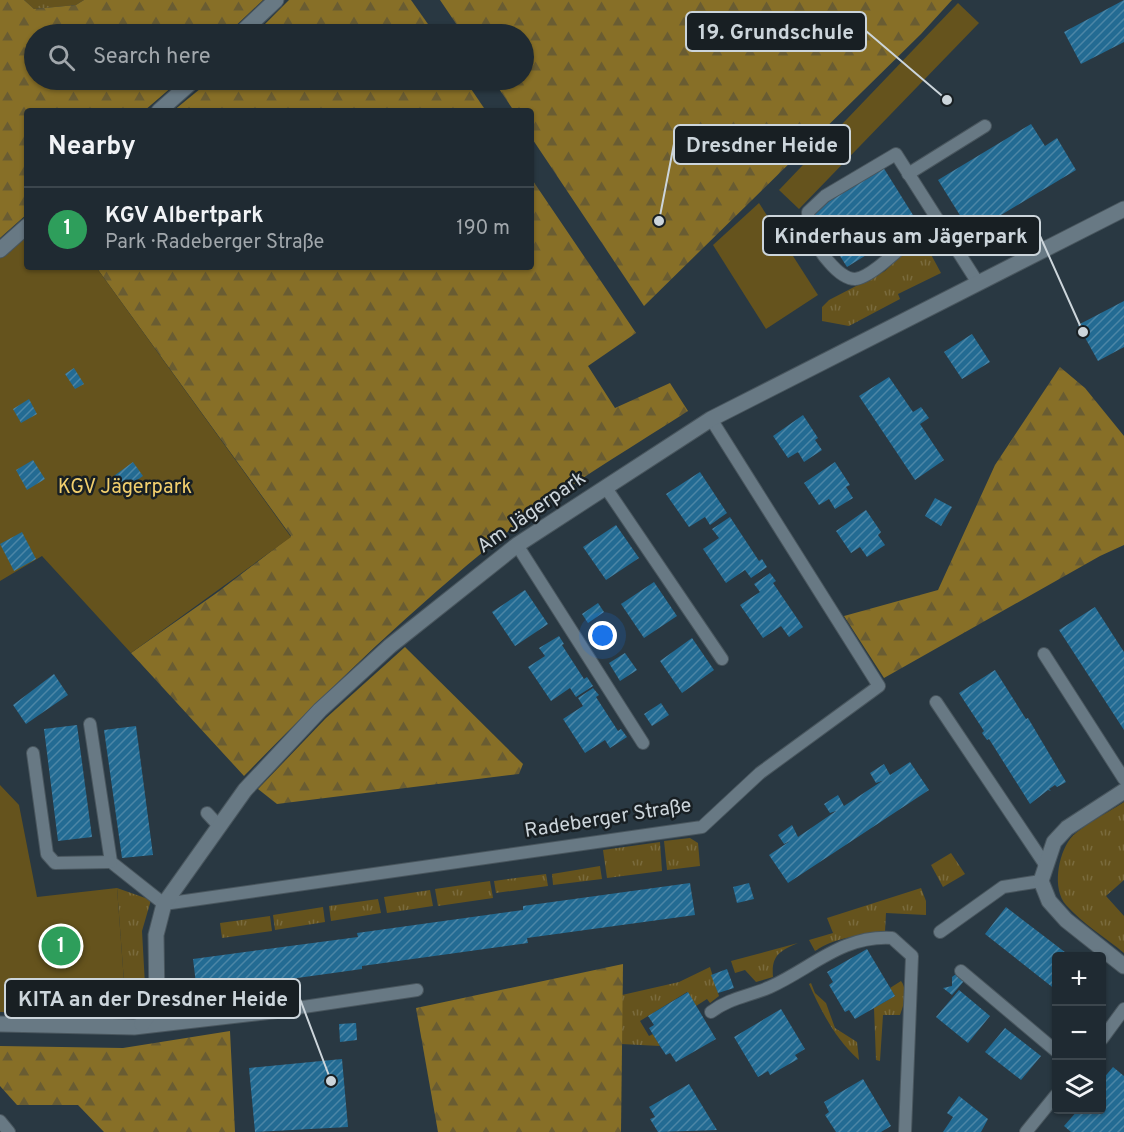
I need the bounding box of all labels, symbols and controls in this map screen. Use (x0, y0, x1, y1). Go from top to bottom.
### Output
callout: 19. Grundschule (686, 12, 866, 51)
text: 19. Grundschule (698, 20, 854, 47)
search box (24, 24, 534, 90)
icon: search (45, 41, 78, 74)
text: Search here (93, 44, 211, 71)
callout: Dresdner Heide (674, 125, 850, 164)
text: Nearby (48, 131, 136, 164)
text: Dresdner Heide (686, 133, 838, 160)
text: KGV Albertpark (105, 203, 264, 230)
text: 1 (64, 216, 72, 242)
text: 190 m (456, 216, 510, 242)
callout: Kinderhaus am Jägerpark (763, 216, 1040, 255)
text: Kinderhaus am Jägerpark (774, 224, 1028, 251)
text: Park · Radeberger Straße (105, 230, 324, 256)
street label: Am Jägerpark (472, 466, 592, 560)
park label: KGV Jägerpark (58, 475, 192, 501)
your location (588, 621, 617, 650)
street label: Radeberger Straße (523, 793, 693, 845)
pin: 1 (42, 924, 80, 968)
map controls (1052, 952, 1106, 1114)
button: + (1052, 952, 1106, 1006)
callout: KITA an der Dresdner Heide (5, 979, 300, 1018)
text: KITA an der Dresdner Heide (18, 987, 288, 1014)
button: − (1052, 1006, 1106, 1060)
button: layers (1052, 1060, 1106, 1114)

